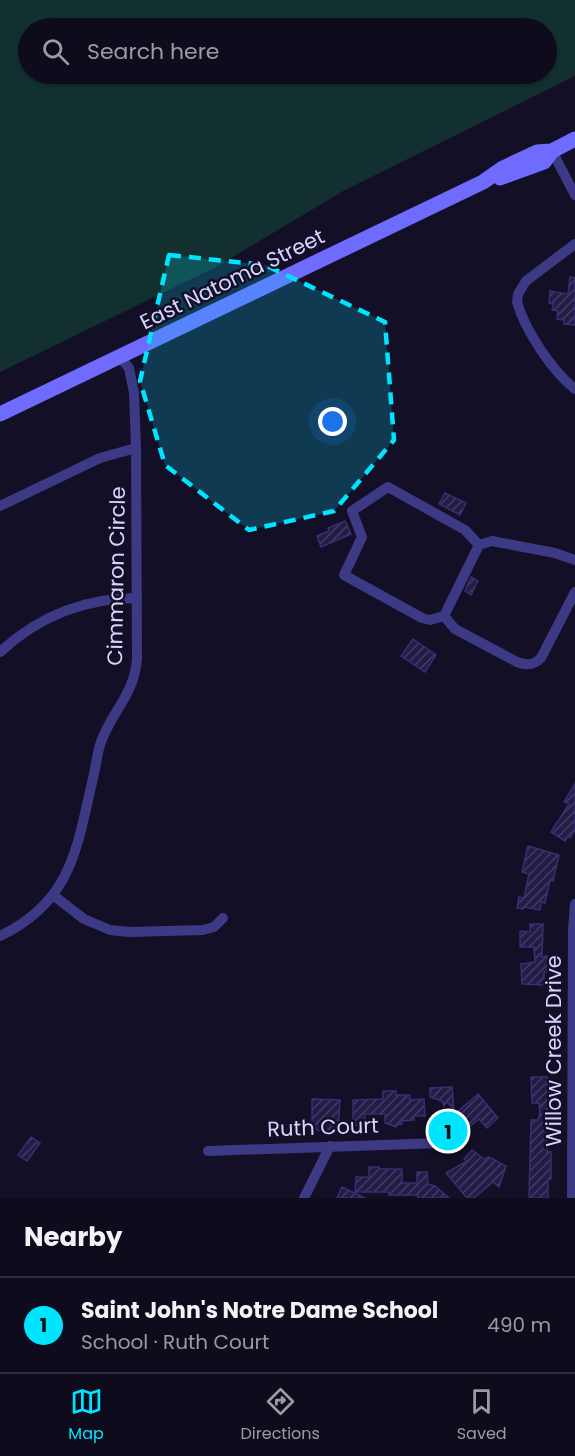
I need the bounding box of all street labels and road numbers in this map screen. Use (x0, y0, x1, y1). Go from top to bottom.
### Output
street label: East Natoma Street (135, 222, 329, 336)
street label: Cimmaron Circle (100, 486, 132, 666)
street label: Willow Creek Drive (539, 955, 568, 1147)
street label: Ruth Court (267, 1111, 379, 1143)

